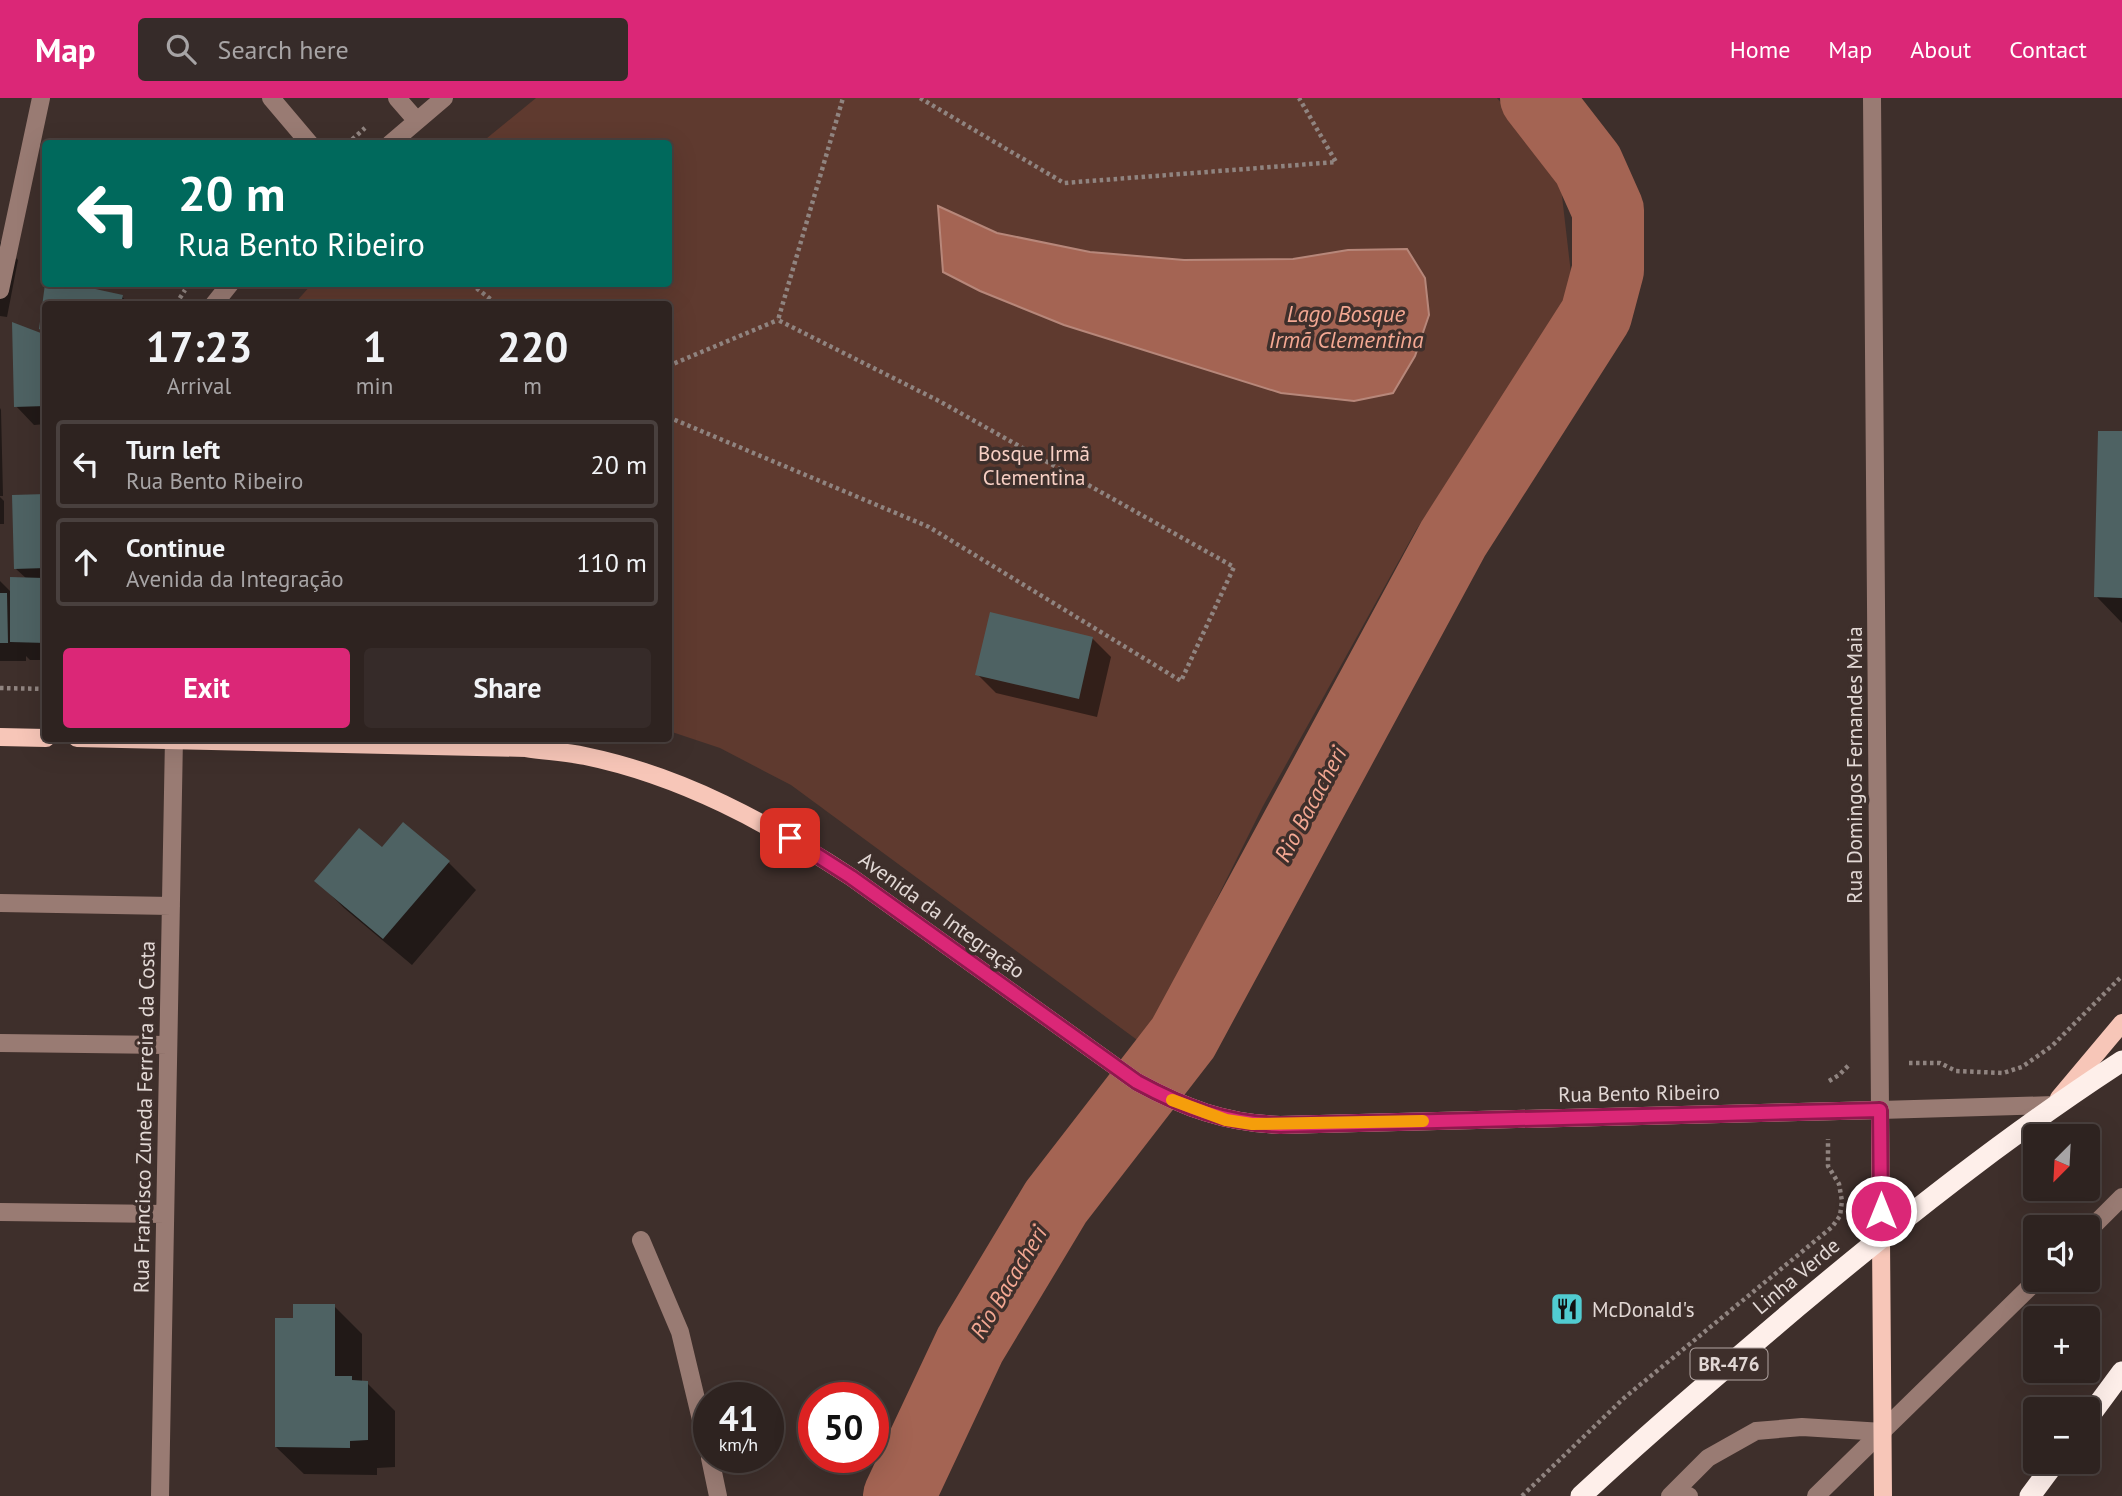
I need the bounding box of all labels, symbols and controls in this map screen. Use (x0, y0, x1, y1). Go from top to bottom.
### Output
search box (138, 18, 628, 81)
text: Map (35, 28, 96, 71)
icon: search (162, 30, 200, 68)
text: Search here (218, 33, 349, 66)
text: Home (1730, 34, 1790, 65)
text: Map (1828, 34, 1872, 65)
text: About (1910, 34, 1971, 65)
text: Contact (2009, 34, 2087, 65)
text: 20 m (178, 161, 285, 225)
icon: left (63, 168, 154, 259)
text: Rua Bento Ribeiro (178, 223, 425, 265)
water label: Lago Bosque Irmã Clementina (1269, 299, 1423, 354)
text: 17:23 (146, 319, 252, 374)
text: 1 (363, 319, 386, 374)
text: 220 (497, 319, 568, 374)
text: Arrival (167, 371, 231, 400)
text: min (356, 371, 393, 400)
text: m (523, 371, 542, 400)
text: Turn left (126, 433, 220, 466)
park label: Bosque Irmã Clementina (978, 440, 1090, 491)
icon: left (67, 445, 105, 483)
text: 20 m (591, 448, 647, 481)
text: Rua Bento Ribeiro (126, 466, 303, 495)
text: Continue (126, 531, 225, 564)
icon: ahead (67, 543, 105, 581)
text: 110 m (576, 546, 647, 579)
text: Avenida da Integração (126, 564, 344, 593)
street label: Rua Domingos Fernandes Maia (1841, 626, 1868, 904)
button: Exit (63, 648, 350, 728)
button: Share (364, 648, 651, 728)
water label: Rio Bacacheri (1268, 740, 1353, 867)
pin (760, 808, 820, 868)
icon: arrive (771, 819, 809, 857)
street label: Avenida da Integração (854, 846, 1030, 984)
street label: Rua Francisco Zuneda Ferreira da Costa (127, 941, 161, 1293)
street label: Rua Bento Ribeiro (1558, 1078, 1720, 1108)
north arrow (2023, 1124, 2100, 1200)
map controls (2023, 1124, 2100, 1474)
position arrow (1844, 1174, 1918, 1248)
button: sound (2023, 1215, 2100, 1292)
water label: Rio Bacacheri (963, 1219, 1054, 1344)
street label: Linha Verde (1747, 1232, 1845, 1320)
restaurant icon: McDonald's (1548, 1290, 1586, 1328)
place label: McDonald's (1592, 1296, 1695, 1323)
button: + (2023, 1306, 2100, 1383)
road number: BR-476 (1690, 1348, 1768, 1380)
speed limit sign: 50 (798, 1382, 889, 1473)
text: 41 (719, 1395, 758, 1441)
button: − (2023, 1397, 2100, 1474)
text: km/h (719, 1433, 758, 1456)

